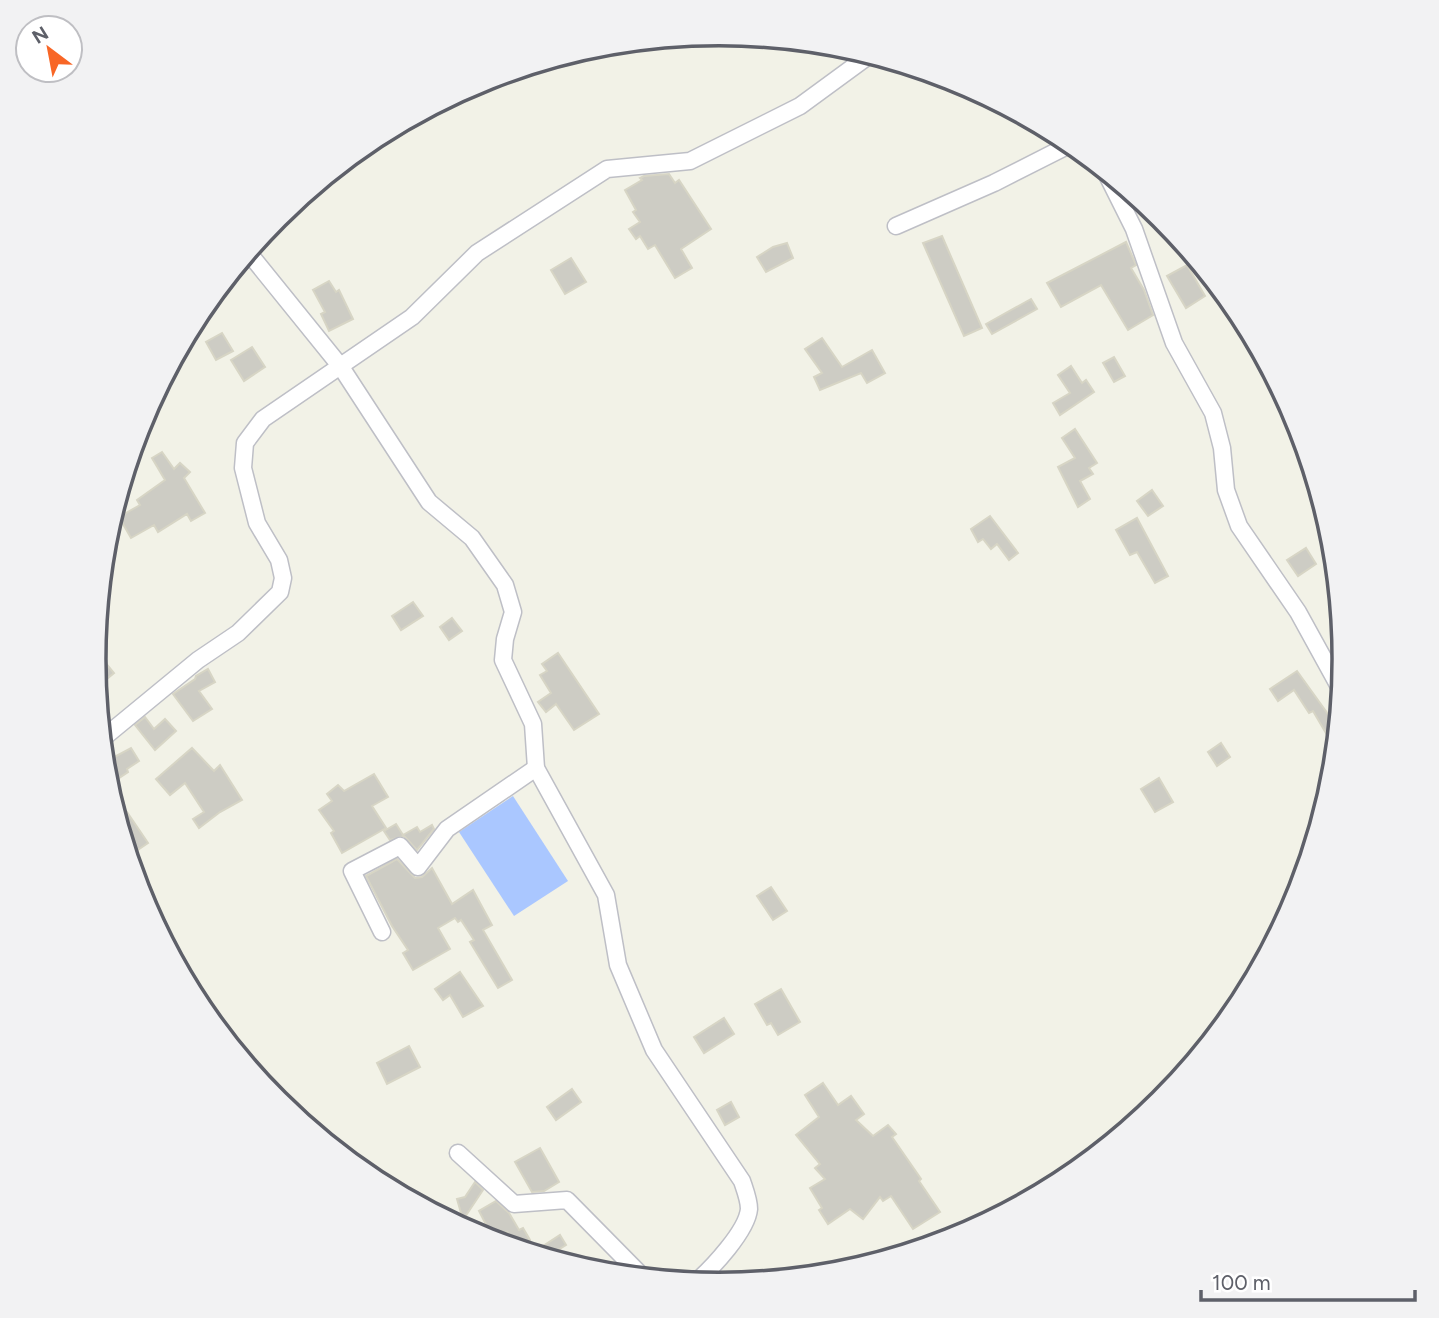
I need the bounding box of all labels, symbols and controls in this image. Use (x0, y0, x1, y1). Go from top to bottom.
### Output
north arrow (14, 14, 84, 84)
text: N (28, 21, 53, 49)
scale bar (1201, 1258, 1414, 1302)
text: 100 m (1212, 1270, 1271, 1295)

